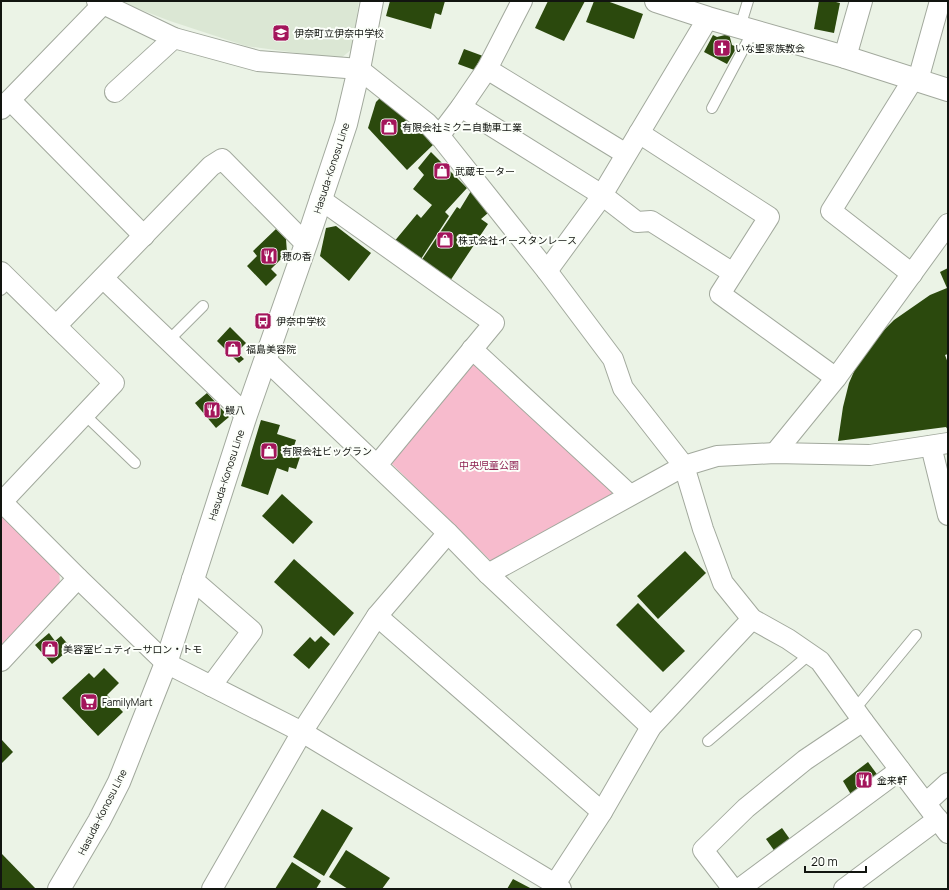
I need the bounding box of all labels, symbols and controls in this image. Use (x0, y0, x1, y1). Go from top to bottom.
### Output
school or university icon: 伊奈町立伊奈中学校 (271, 23, 291, 43)
place label: 伊奈町立伊奈中学校 (294, 26, 384, 40)
church icon: いな聖家族教会 (712, 38, 732, 58)
place label: いな聖家族教会 (735, 41, 805, 55)
shop icon: 有限会社ミクニ自動車工業 (379, 117, 399, 137)
place label: 有限会社ミクニ自動車工業 (402, 120, 522, 134)
street label: Hasuda-Konosu Line (310, 121, 352, 215)
shop icon: 武蔵モーター (432, 161, 452, 181)
place label: 武蔵モーター (455, 164, 515, 178)
shop icon: 株式会社イースタンレース (435, 230, 455, 250)
place label: 株式会社イースタンレース (458, 233, 577, 247)
restaurant icon: 穂の香 (259, 246, 279, 266)
place label: 穂の香 (282, 249, 312, 263)
bus stop icon: 伊奈中学校 (253, 311, 273, 331)
place label: 伊奈中学校 (276, 314, 326, 328)
shop icon: 福島美容院 (223, 339, 243, 359)
place label: 福島美容院 (246, 342, 296, 356)
restaurant icon: 鰻八 (202, 400, 222, 420)
place label: 鰻八 (225, 403, 245, 417)
street label: Hasuda-Konosu Line (205, 428, 247, 522)
shop icon: 有限会社ビッグラン (259, 441, 279, 461)
place label: 有限会社ビッグラン (282, 444, 372, 458)
park label: 中央児童公園 (459, 458, 519, 472)
shop icon: 美容室ビュティーサロン・トモ (40, 639, 60, 659)
place label: 美容室ビュティーサロン・トモ (63, 642, 202, 656)
supermarket icon: FamilyMart (79, 692, 99, 712)
place label: FamilyMart (102, 695, 152, 709)
street label: Hasuda-Konosu Line (74, 766, 130, 857)
restaurant icon: 金来軒 (854, 770, 874, 790)
place label: 金来軒 (877, 773, 907, 787)
scale bar (805, 848, 866, 874)
text: 20 m (811, 853, 838, 870)

